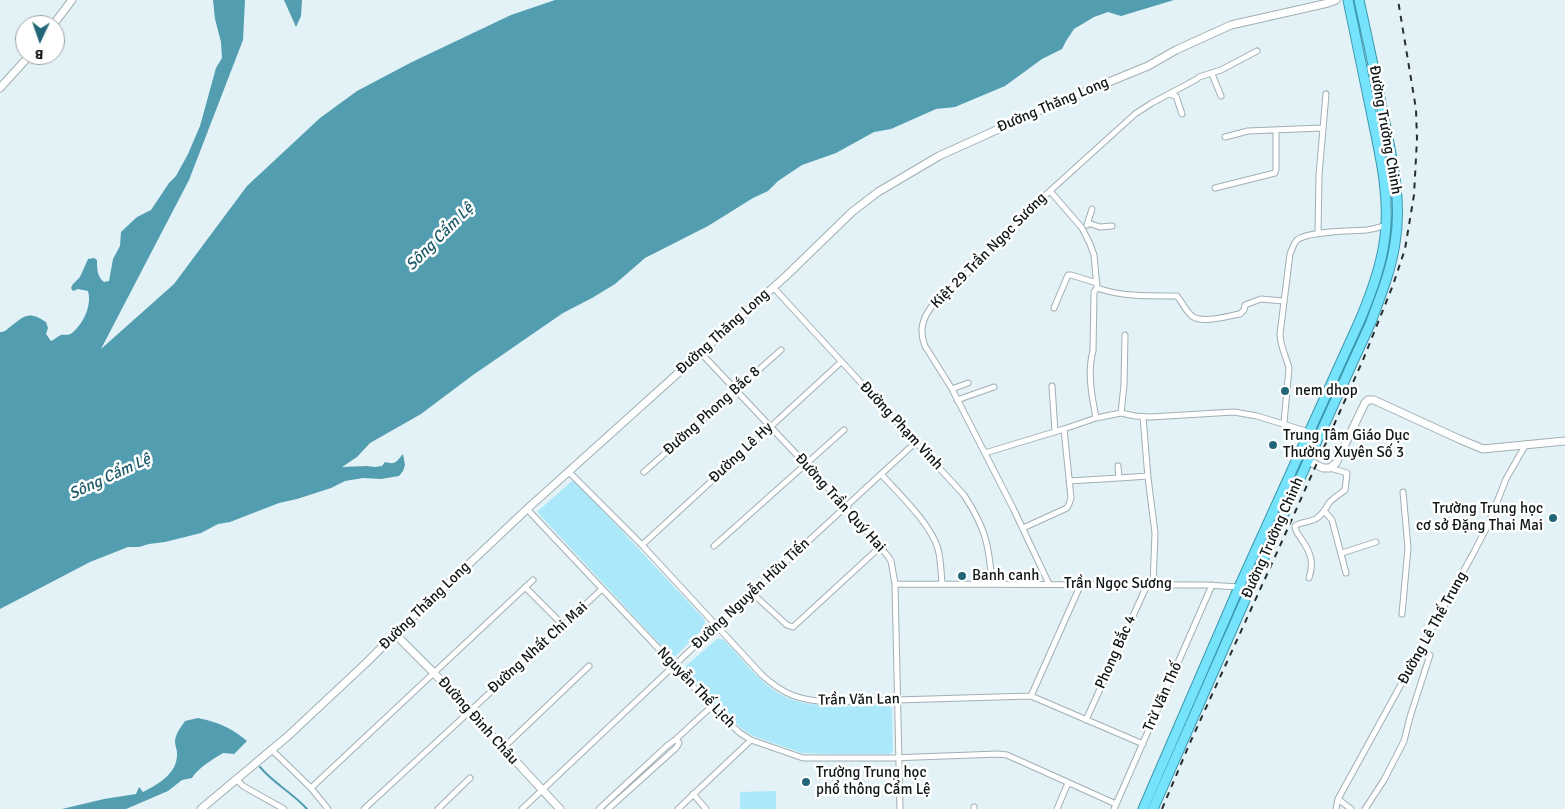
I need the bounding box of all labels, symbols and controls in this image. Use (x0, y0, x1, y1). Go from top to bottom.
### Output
north arrow (15, 15, 65, 65)
text: B (35, 46, 44, 63)
street label: Đường Trường Chinh (1365, 64, 1405, 196)
street label: Đường Thăng Long (995, 73, 1111, 137)
street label: Kiệt 29 Trần Ngọc Sương (927, 189, 1051, 313)
water label: Sông Cẩm Lệ (402, 199, 478, 275)
street label: Đường Thăng Long (673, 285, 773, 379)
street label: Đường Phong Bắc 8 (660, 363, 764, 459)
street label: Đường Phạm Vinh (856, 378, 946, 474)
place label: nem dhop (1295, 382, 1358, 400)
marker: nem dhop (1279, 385, 1291, 397)
street label: Đường Lê Hy (705, 419, 777, 487)
place label: Trung Tâm Giáo Dục Thường Xuyên Số 3 (1283, 427, 1410, 462)
marker: Trung Tâm Giáo Dục Thường Xuyên Số 3 (1267, 439, 1279, 451)
water label: Sông Cẩm Lệ (66, 450, 154, 504)
street label: Đường Trần Quý Hai (791, 450, 889, 556)
street label: Đường Trường Chinh (1238, 475, 1308, 601)
place label: Trường Trung học cơ sở Đặng Thai Mai (1416, 500, 1543, 535)
marker: Trường Trung học cơ sở Đặng Thai Mai (1547, 512, 1559, 524)
street label: Đường Nguyễn Hữu Tiến (688, 535, 814, 653)
street label: Đường Thăng Long (376, 558, 474, 654)
place label: Banh canh (972, 567, 1039, 585)
street label: Đường Lê Thế Trung (1394, 568, 1472, 688)
marker: Banh canh (956, 570, 968, 582)
street label: Trần Ngọc Sương (1064, 575, 1172, 593)
street label: Đường Nhất Chi Mai (484, 598, 592, 698)
street label: Phong Bắc 4 (1092, 612, 1140, 692)
street label: Nguyễn Thế Lịch (653, 644, 739, 732)
street label: Trừ Văn Thố (1140, 659, 1186, 735)
street label: Đường Đinh Châu (434, 673, 522, 769)
street label: Trần Văn Lan (818, 690, 900, 710)
place label: Trường Trung học phổ thông Cẩm Lệ (816, 764, 931, 799)
marker: Trường Trung học phổ thông Cẩm Lệ (800, 776, 812, 788)

